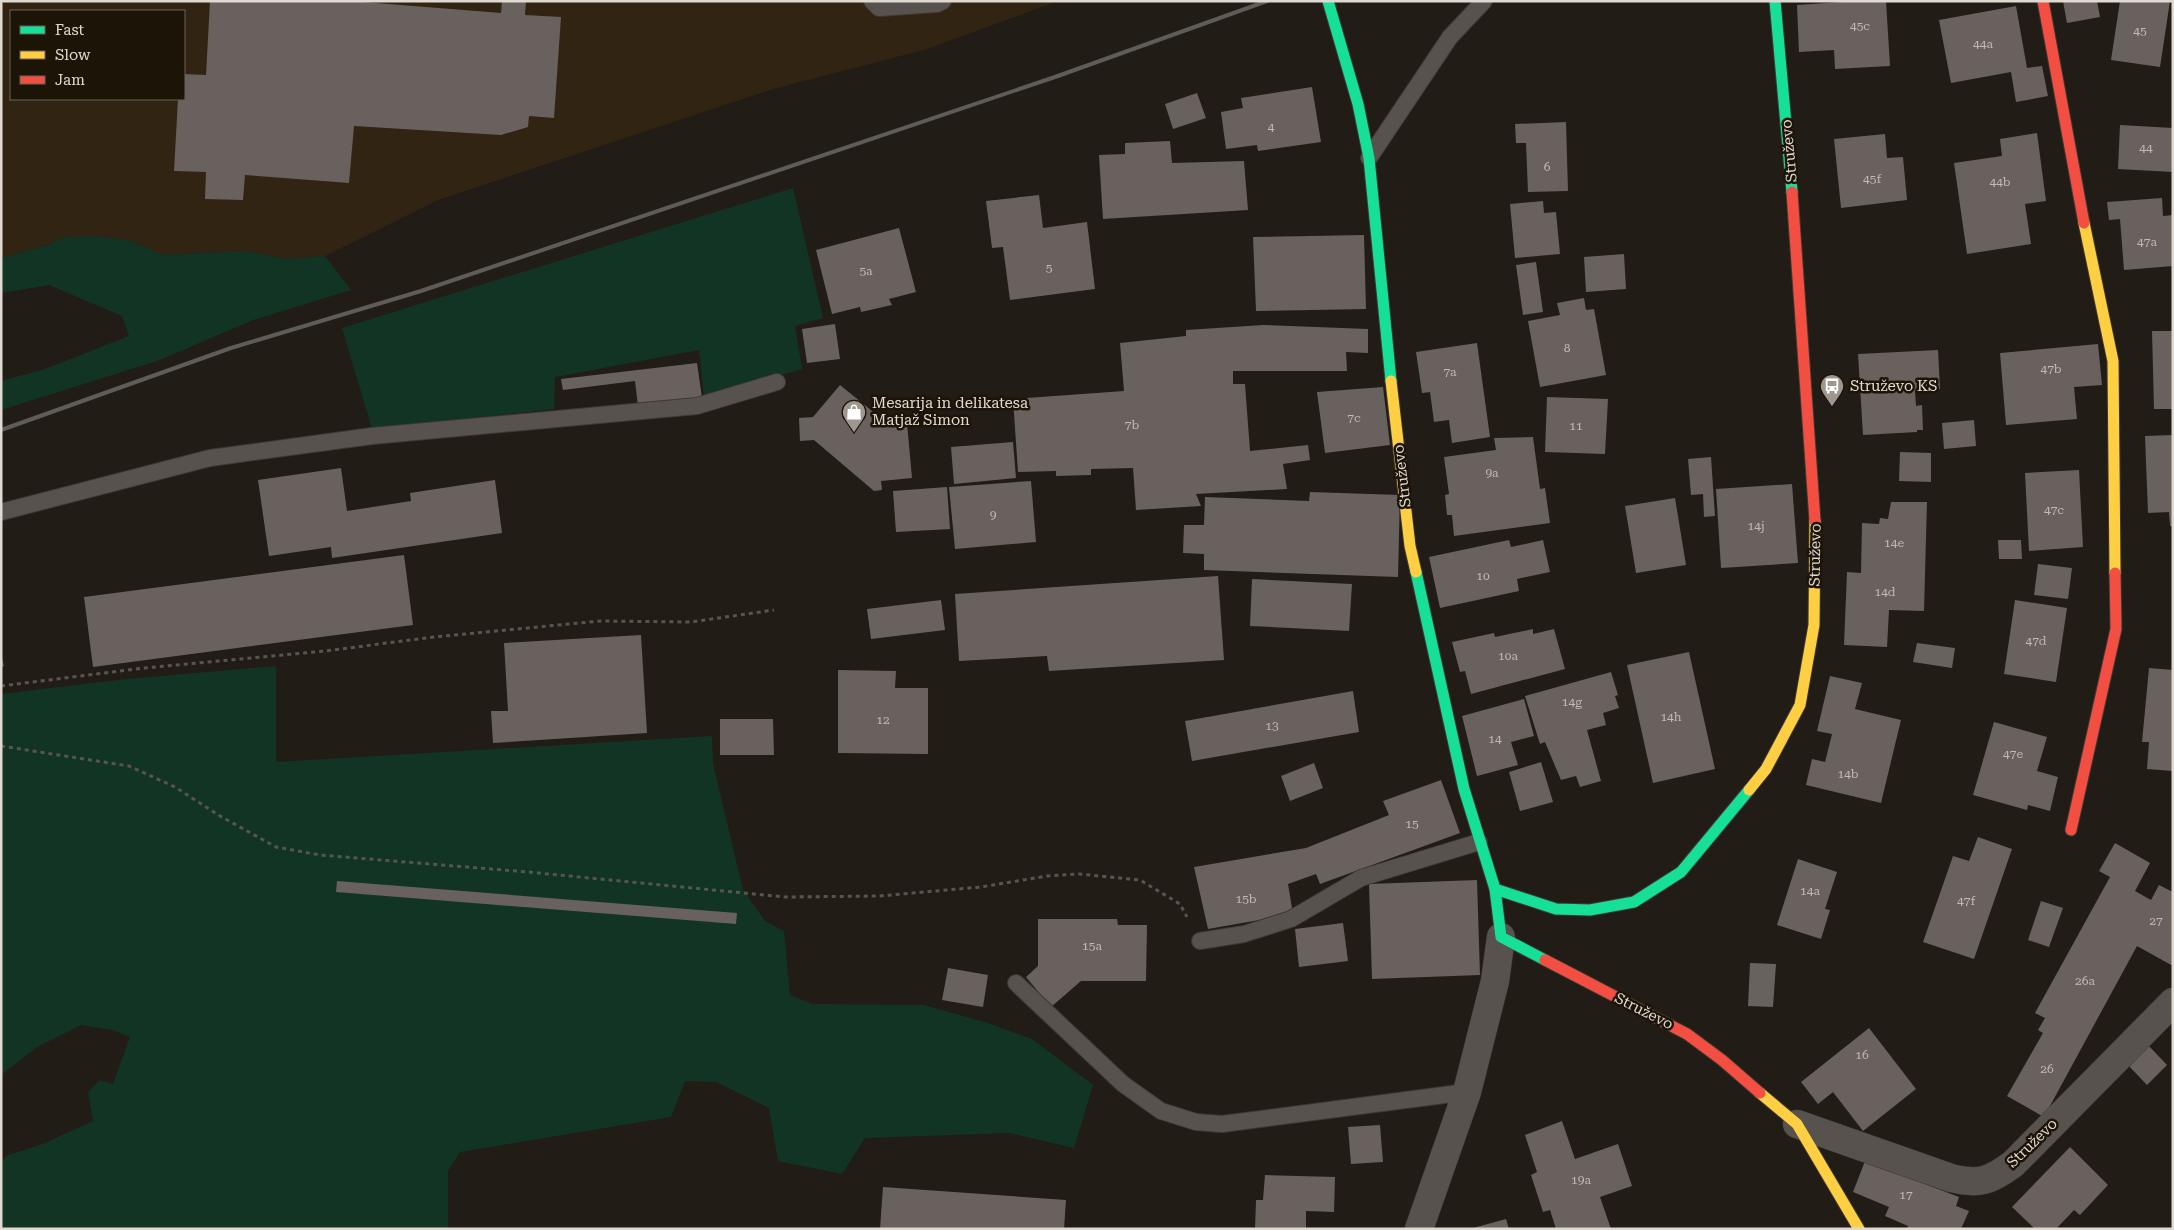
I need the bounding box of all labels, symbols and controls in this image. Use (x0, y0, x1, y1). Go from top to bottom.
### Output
legend (10, 10, 185, 100)
house number: 45c (1850, 19, 1870, 33)
text: Fast (55, 21, 85, 39)
house number: 45 (2133, 24, 2147, 38)
house number: 44a (1973, 37, 1993, 51)
text: Slow (55, 46, 91, 64)
text: Jam (55, 71, 85, 89)
street label: Struževo (1777, 119, 1801, 183)
house number: 4 (1268, 120, 1275, 134)
house number: 44 (2139, 141, 2153, 155)
house number: 6 (1544, 160, 1551, 174)
house number: 45f (1863, 172, 1881, 186)
house number: 44b (1989, 175, 2011, 189)
house number: 47a (2137, 235, 2157, 249)
house number: 5 (1046, 261, 1053, 275)
house number: 5a (859, 264, 873, 278)
house number: 8 (1564, 341, 1571, 355)
house number: 47b (2040, 362, 2062, 376)
house number: 7a (1443, 365, 1457, 379)
bus stop icon: Struževo KS (1819, 373, 1845, 407)
place label: Struževo KS (1850, 377, 1937, 395)
place label: Mesarija in delikatesa Matjaž Simon (872, 394, 1028, 429)
shop icon: Mesarija in delikatesa Matjaž Simon (841, 399, 867, 433)
house number: 7c (1347, 411, 1361, 425)
house number: 7b (1125, 418, 1139, 432)
house number: 11 (1569, 419, 1583, 433)
street label: Struževo (1389, 444, 1415, 508)
house number: 9a (1485, 466, 1499, 480)
house number: 47c (2044, 503, 2064, 517)
house number: 9 (990, 508, 997, 522)
house number: 14j (1747, 519, 1765, 533)
street label: Struževo (1805, 523, 1825, 587)
house number: 14e (1884, 536, 1904, 550)
house number: 10 (1476, 569, 1490, 583)
house number: 14d (1874, 585, 1896, 599)
house number: 47d (2025, 634, 2047, 648)
house number: 10a (1498, 649, 1518, 663)
house number: 14g (1562, 695, 1582, 709)
house number: 14h (1660, 710, 1682, 724)
house number: 12 (876, 713, 890, 727)
house number: 13 (1265, 719, 1279, 733)
house number: 14 (1488, 732, 1502, 746)
house number: 47e (2003, 747, 2023, 761)
house number: 14b (1837, 767, 1859, 781)
house number: 15 (1405, 817, 1419, 831)
house number: 14a (1800, 884, 1820, 898)
house number: 15b (1235, 892, 1257, 906)
house number: 47f (1957, 894, 1975, 908)
house number: 27 (2149, 914, 2163, 928)
house number: 15a (1082, 939, 1102, 953)
house number: 26a (2075, 974, 2095, 988)
street label: Struževo (1612, 989, 1676, 1033)
house number: 16 (1855, 1048, 1869, 1062)
house number: 26 (2040, 1062, 2054, 1076)
street label: Struževo (2003, 1115, 2061, 1171)
house number: 19a (1571, 1173, 1591, 1187)
house number: 17 (1899, 1188, 1913, 1202)

